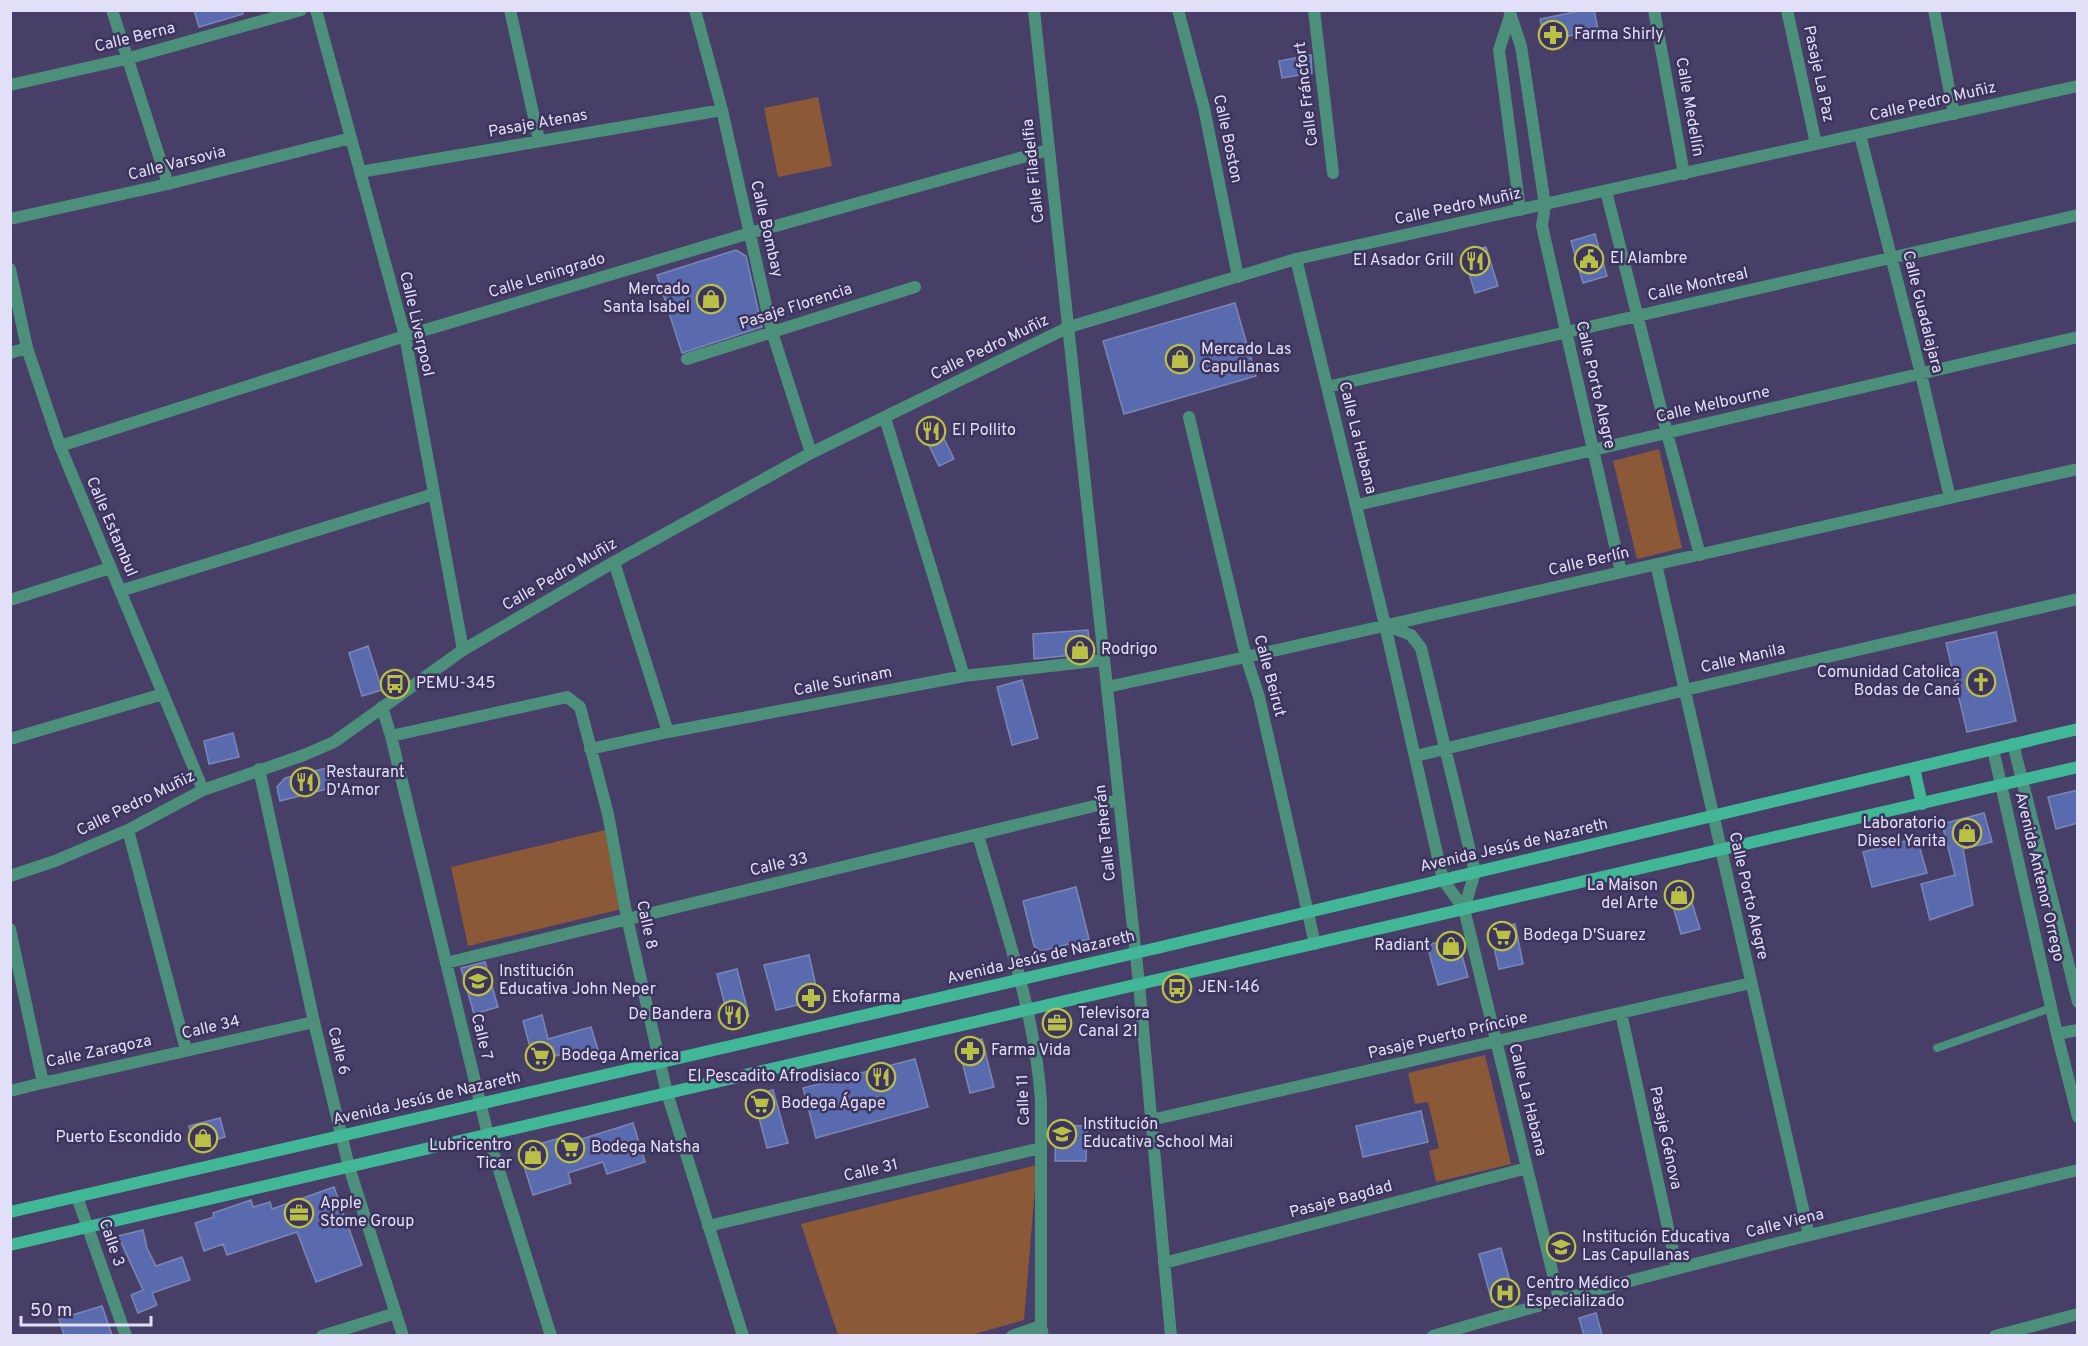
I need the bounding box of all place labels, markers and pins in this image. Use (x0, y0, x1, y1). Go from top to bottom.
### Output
pharmacy icon: Farma Shirly (1537, 19, 1569, 51)
place label: Farma Shirly (1574, 25, 1664, 45)
public building icon: El Alambre (1573, 243, 1605, 275)
restaurant icon: El Asador Grill (1459, 245, 1491, 277)
place label: El Alambre (1610, 249, 1687, 269)
place label: El Asador Grill (1353, 251, 1454, 271)
place label: Mercado Santa Isabel (603, 280, 690, 318)
shop icon: Mercado Santa Isabel (695, 283, 727, 315)
place label: Mercado Las Capullanas (1201, 340, 1292, 378)
shop icon: Mercado Las Capullanas (1164, 343, 1196, 375)
restaurant icon: El Pollito (915, 415, 947, 447)
place label: El Pollito (952, 421, 1016, 441)
shop icon: Rodrigo (1064, 634, 1096, 666)
place label: Rodrigo (1101, 640, 1158, 660)
place label: Comunidad Catolica Bodas de Caná (1817, 663, 1960, 701)
church icon: Comunidad Catolica Bodas de Caná (1965, 666, 1997, 698)
bus stop icon: PEMU-345 (379, 668, 411, 700)
place label: PEMU-345 (416, 674, 495, 694)
place label: Restaurant D'Amor (326, 763, 405, 801)
restaurant icon: Restaurant D'Amor (289, 766, 321, 798)
place label: Laboratorio Diesel Yarita (1857, 814, 1946, 852)
shop icon: Laboratorio Diesel Yarita (1951, 817, 1983, 849)
place label: La Maison del Arte (1587, 876, 1658, 914)
shop icon: La Maison del Arte (1663, 879, 1695, 911)
supermarket icon: Bodega D'Suarez (1486, 920, 1518, 952)
place label: Bodega D'Suarez (1523, 926, 1646, 946)
shop icon: Radiant (1435, 930, 1467, 962)
place label: Radiant (1374, 936, 1430, 956)
place label: Institución Educativa John Neper (499, 962, 656, 1000)
school or university icon: Institución Educativa John Neper (462, 965, 494, 997)
bus stop icon: JEN-146 (1161, 972, 1193, 1004)
place label: JEN-146 (1198, 978, 1260, 998)
pharmacy icon: Ekofarma (795, 982, 827, 1014)
place label: Ekofarma (832, 988, 900, 1008)
restaurant icon: De Bandera (717, 999, 749, 1031)
place label: Televisora Canal 21 (1078, 1004, 1150, 1042)
place label: De Bandera (628, 1005, 712, 1025)
office icon: Televisora Canal 21 (1041, 1007, 1073, 1039)
pharmacy icon: Farma Vida (954, 1035, 986, 1067)
supermarket icon: Bodega America (524, 1040, 556, 1072)
place label: Farma Vida (991, 1041, 1071, 1061)
place label: Bodega America (561, 1046, 679, 1066)
restaurant icon: El Pescadito Afrodisiaco (865, 1061, 897, 1093)
place label: El Pescadito Afrodisiaco (688, 1067, 860, 1087)
supermarket icon: Bodega Ágape (744, 1088, 776, 1120)
place label: Bodega Ágape (781, 1092, 886, 1114)
place label: Institución Educativa School Mai (1083, 1115, 1233, 1153)
school or university icon: Institución Educativa School Mai (1046, 1118, 1078, 1150)
shop icon: Puerto Escondido (187, 1122, 219, 1154)
place label: Puerto Escondido (56, 1128, 182, 1148)
supermarket icon: Bodega Natsha (554, 1132, 586, 1164)
place label: Lubricentro Ticar (429, 1136, 512, 1174)
place label: Bodega Natsha (591, 1138, 700, 1158)
shop icon: Lubricentro Ticar (517, 1139, 549, 1171)
place label: Apple Stome Group (320, 1194, 414, 1232)
office icon: Apple Stome Group (283, 1197, 315, 1229)
place label: Institución Educativa Las Capullanas (1582, 1228, 1730, 1266)
school or university icon: Institución Educativa Las Capullanas (1545, 1231, 1577, 1263)
place label: Centro Médico Especializado (1526, 1274, 1630, 1312)
hospital icon: Centro Médico Especializado (1489, 1277, 1521, 1309)

